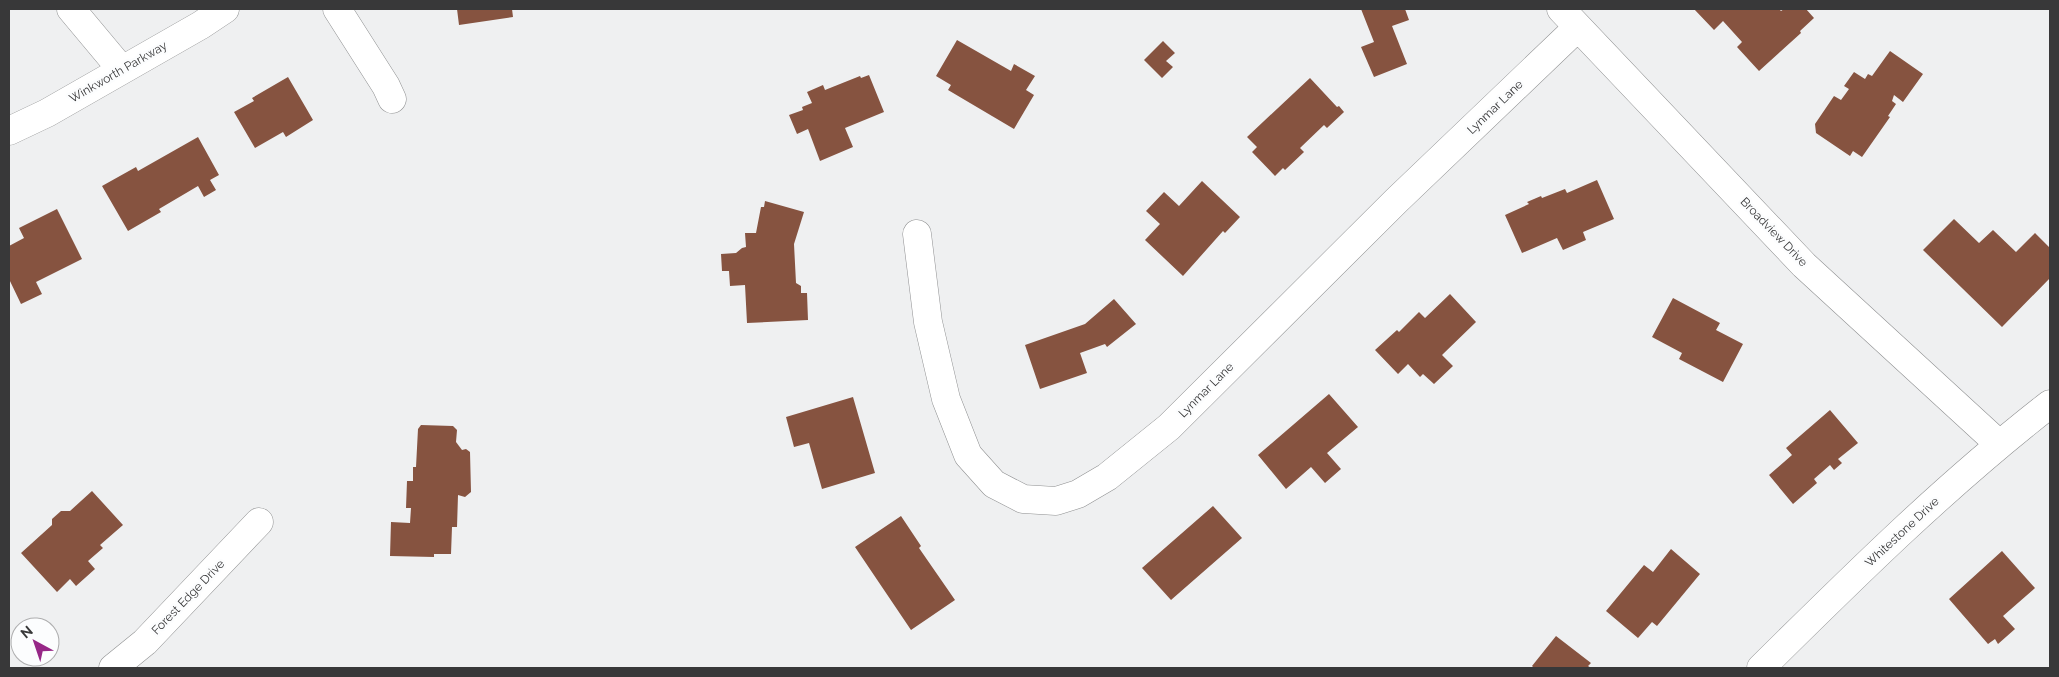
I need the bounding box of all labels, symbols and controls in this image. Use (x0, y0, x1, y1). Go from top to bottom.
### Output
street label: Winkworth Parkway (67, 38, 170, 106)
street label: Lynmar Lane (1464, 77, 1526, 137)
street label: Broadview Drive (1738, 195, 1810, 269)
street label: Lynmar Lane (1176, 360, 1236, 420)
street label: Whitestone Drive (1862, 494, 1942, 570)
street label: Forest Edge Drive (149, 557, 227, 637)
north arrow (10, 617, 60, 667)
text: N (17, 622, 36, 642)

